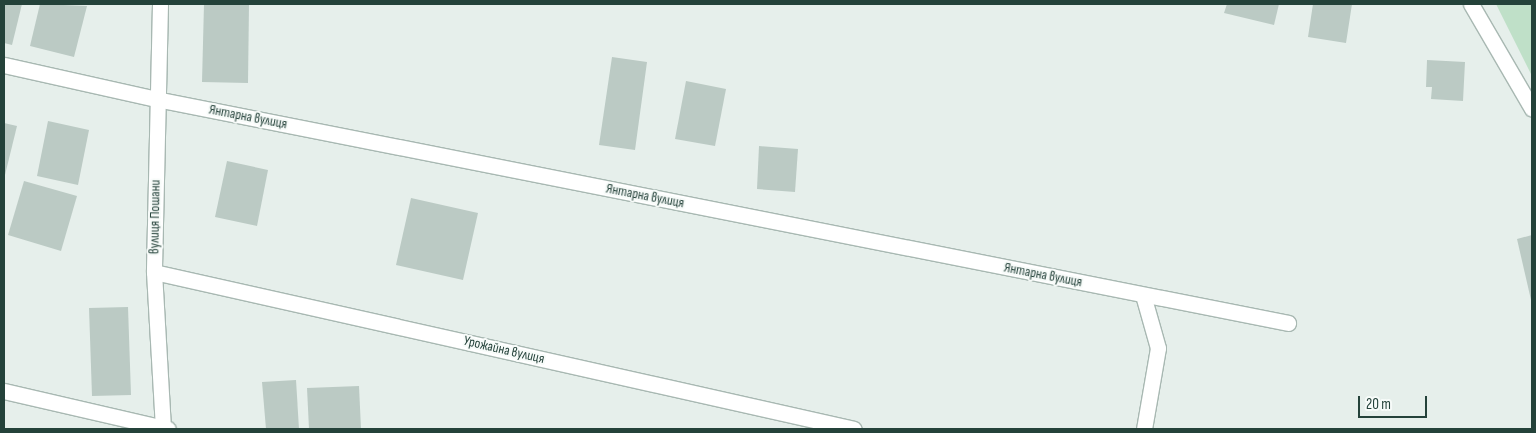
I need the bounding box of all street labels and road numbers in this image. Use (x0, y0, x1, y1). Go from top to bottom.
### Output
street label: Янтарна вулиця (208, 101, 288, 133)
street label: вулиця Пошани (146, 180, 164, 254)
street label: Янтарна вулиця (605, 180, 685, 212)
street label: Янтарна вулиця (1003, 259, 1083, 291)
street label: Урожайна вулиця (462, 333, 546, 367)

